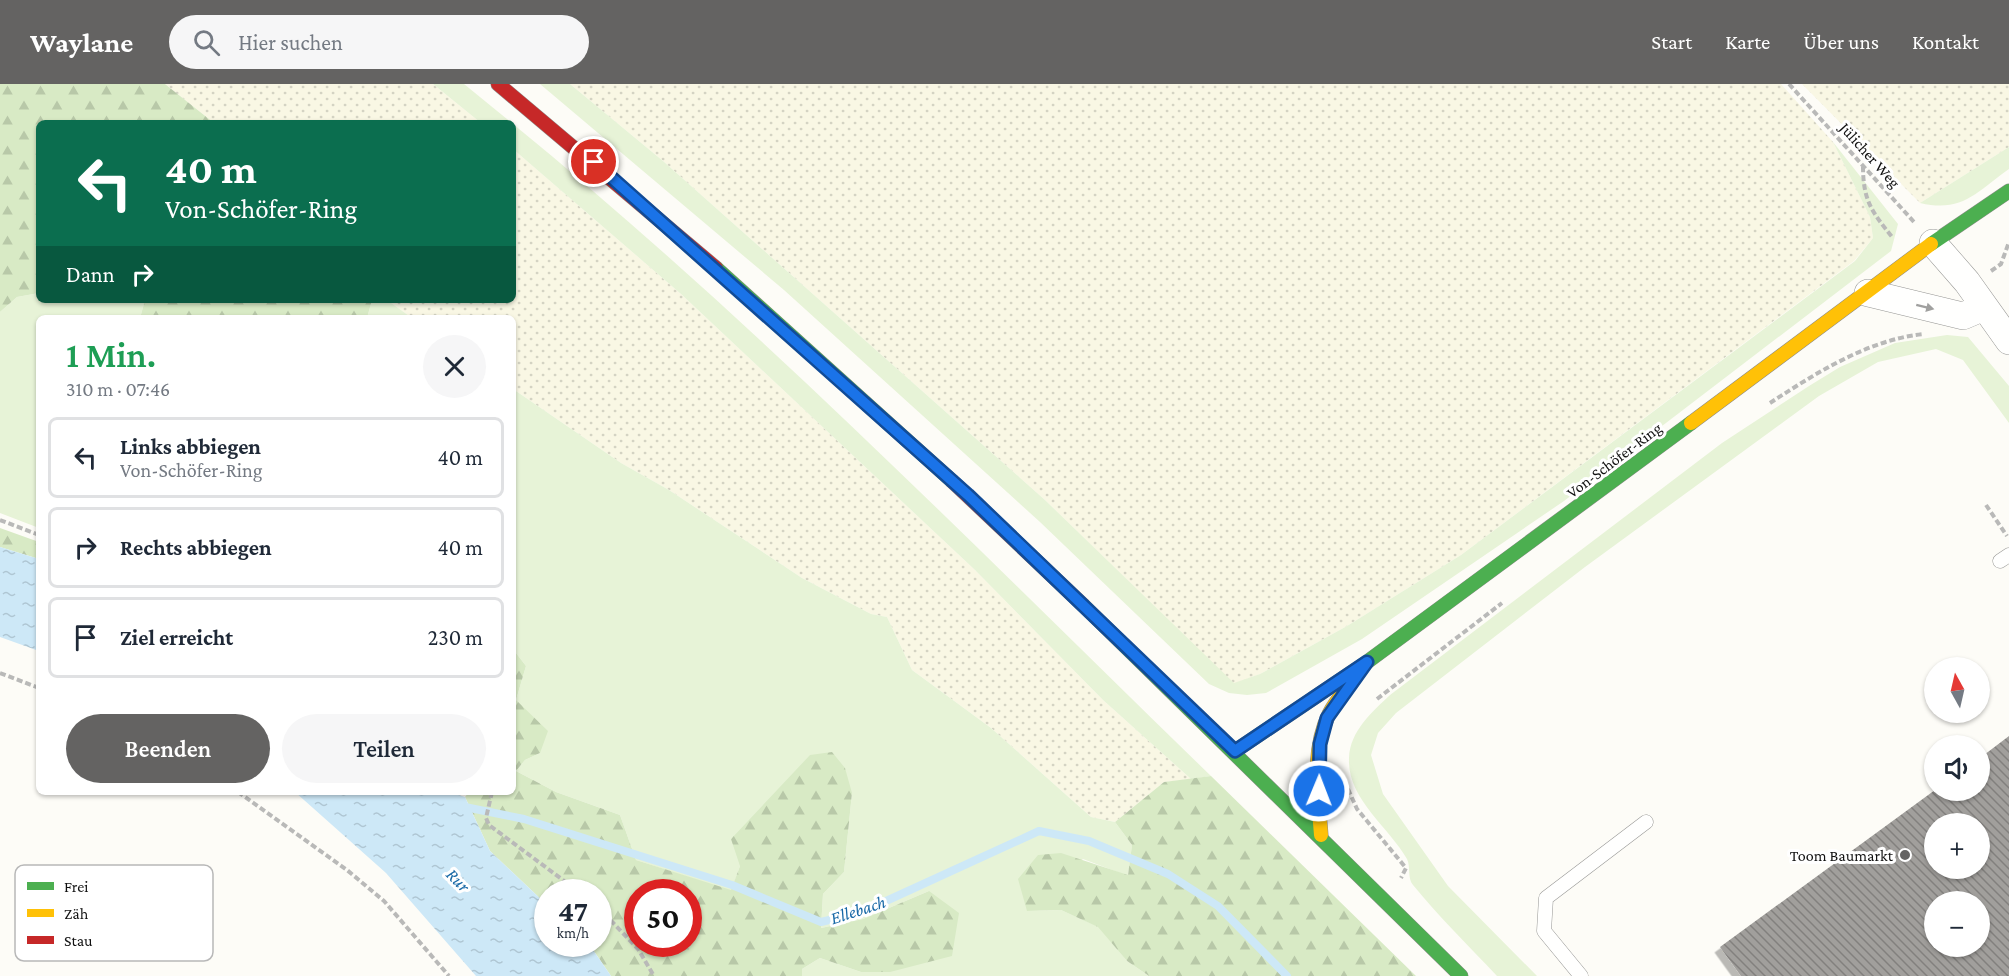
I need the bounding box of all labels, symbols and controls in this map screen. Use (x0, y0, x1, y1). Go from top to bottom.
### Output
search box (169, 15, 589, 69)
icon: search (190, 26, 223, 59)
text: Waylane (30, 27, 133, 58)
text: Hier suchen (238, 30, 343, 55)
text: Start (1651, 30, 1692, 54)
text: Karte (1725, 30, 1770, 54)
text: Über uns (1803, 30, 1879, 54)
text: Kontakt (1912, 30, 1979, 54)
street label: Jülicher Weg (1834, 118, 1904, 192)
pin (568, 136, 619, 187)
icon: left (66, 144, 144, 222)
text: 40 m (165, 145, 257, 192)
icon: arrive (577, 145, 610, 178)
text: Von-Schöfer-Ring (165, 194, 357, 224)
icon: right (126, 258, 159, 291)
text: Dann (66, 262, 114, 287)
one-way arrow (1916, 303, 1934, 313)
text: 1 Min. (66, 335, 156, 375)
button: close (423, 335, 486, 398)
text: 310 m · 07:46 (66, 378, 170, 400)
street label: Von-Schöfer-Ring (1563, 419, 1665, 502)
text: Links abbiegen (120, 434, 261, 459)
icon: left (69, 441, 102, 474)
text: 40 m (438, 445, 483, 470)
text: Von-Schöfer-Ring (120, 459, 262, 481)
icon: right (69, 531, 102, 564)
text: Rechts abbiegen (120, 535, 272, 560)
text: 40 m (438, 535, 483, 560)
icon: arrive (69, 621, 102, 654)
text: Ziel erreicht (120, 625, 233, 650)
text: 230 m (428, 625, 483, 650)
north arrow (1924, 657, 1990, 723)
map controls (1924, 657, 1990, 957)
button: Beenden (66, 714, 270, 783)
button: Teilen (282, 714, 486, 783)
button: sound (1924, 735, 1990, 801)
position arrow (1287, 759, 1351, 823)
button: + (1924, 813, 1990, 879)
place label: Toom Baumarkt (1790, 847, 1894, 864)
marker: Toom Baumarkt (1898, 848, 1912, 862)
water label: Rur (442, 864, 474, 896)
legend (15, 865, 213, 961)
text: Frei (64, 878, 88, 895)
speed limit sign: 50 (624, 879, 702, 957)
button: − (1924, 891, 1990, 957)
water label: Ellebach (828, 892, 888, 928)
text: 47 (558, 894, 588, 927)
text: Zäh (64, 905, 89, 922)
text: km/h (557, 925, 589, 941)
text: Stau (64, 932, 93, 949)

